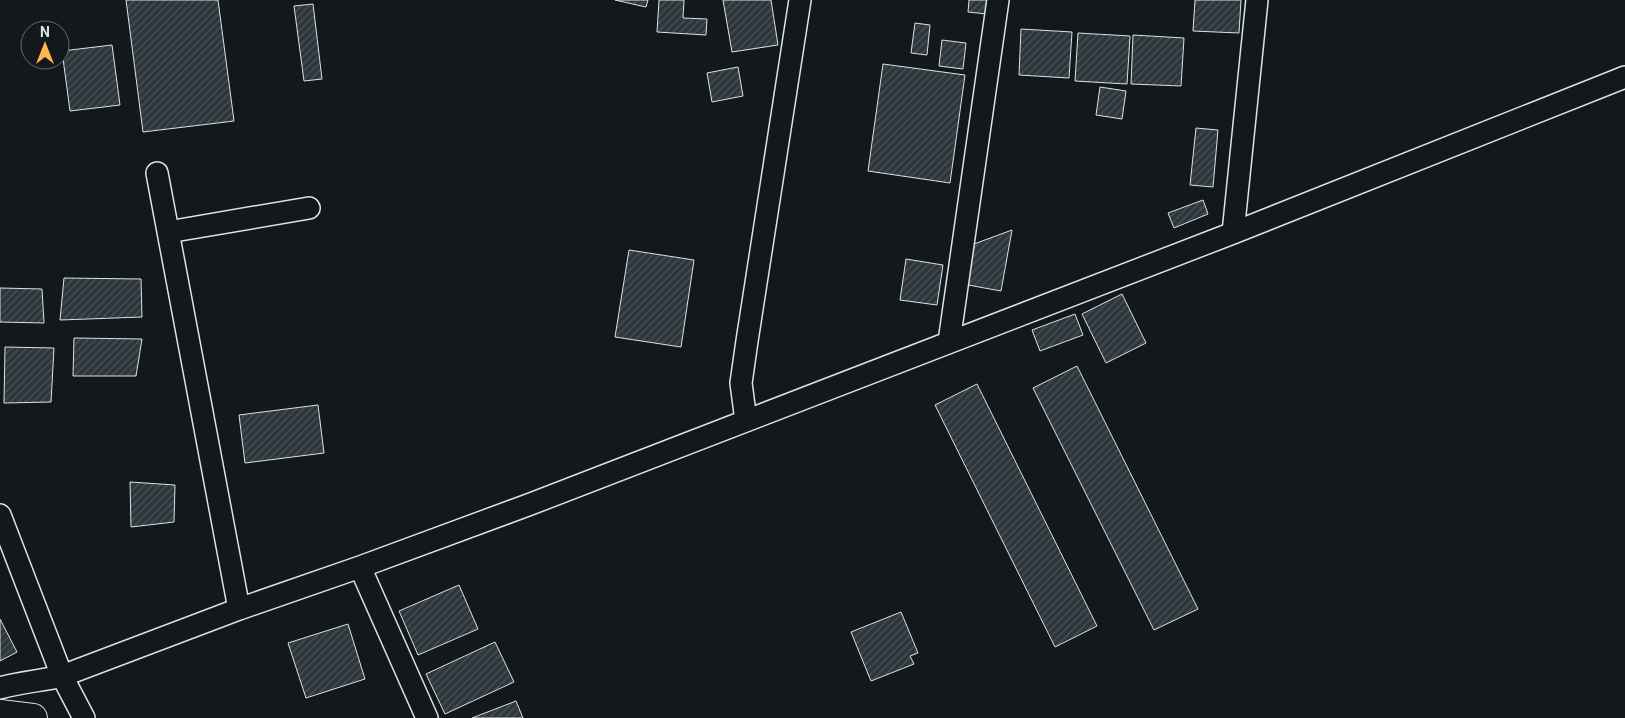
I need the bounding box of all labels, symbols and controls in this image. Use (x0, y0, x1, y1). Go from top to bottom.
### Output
north arrow (20, 20, 70, 70)
text: N (40, 24, 50, 40)

